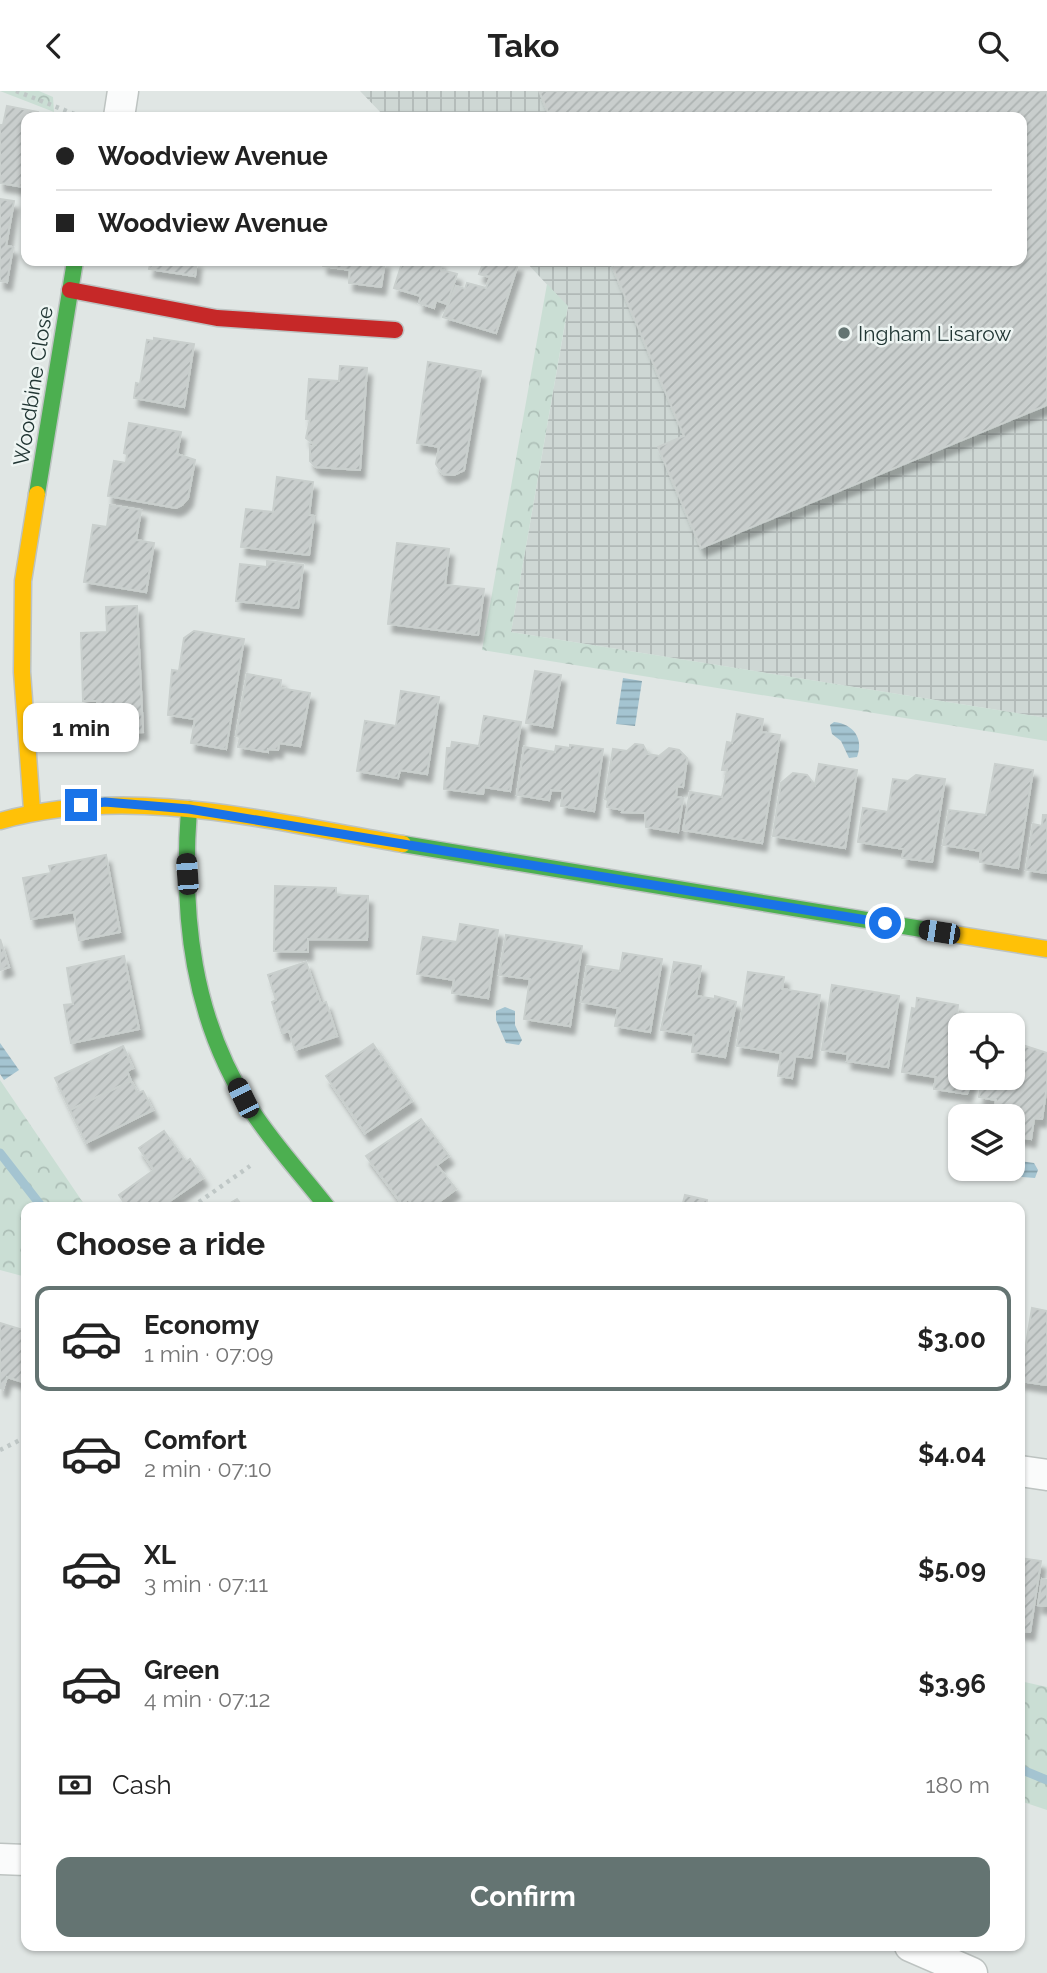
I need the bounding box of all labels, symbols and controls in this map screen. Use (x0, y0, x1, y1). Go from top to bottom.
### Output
icon: back (35, 27, 73, 65)
text: Tako (488, 27, 559, 64)
icon: search (974, 27, 1012, 65)
text: Woodview Avenue (98, 141, 328, 171)
text: Woodview Avenue (98, 208, 328, 238)
street label: Woodbine Close (8, 304, 58, 468)
place label: Ingham Lisarow (858, 321, 1011, 346)
marker: Ingham Lisarow (836, 325, 852, 341)
callout: 1 min (23, 703, 139, 753)
text: 1 min (52, 714, 110, 741)
route end (65, 789, 97, 821)
car (176, 852, 199, 896)
route start (869, 907, 901, 939)
car (917, 918, 962, 946)
map controls (948, 1013, 1025, 1181)
button: locate (948, 1013, 1025, 1090)
car (225, 1075, 262, 1121)
button: layers (948, 1104, 1025, 1181)
text: Choose a ride (56, 1225, 265, 1262)
icon: car (60, 1307, 123, 1370)
text: Economy (144, 1310, 259, 1340)
text: $3.00 (917, 1324, 986, 1354)
text: 1 min · 07:09 (144, 1340, 273, 1367)
icon: car (60, 1422, 123, 1485)
text: Comfort (144, 1425, 247, 1455)
text: $4.04 (918, 1439, 986, 1469)
text: 2 min · 07:10 (144, 1455, 272, 1482)
icon: car (60, 1537, 123, 1600)
text: XL (144, 1540, 176, 1570)
text: $5.09 (918, 1554, 986, 1584)
text: 3 min · 07:11 (144, 1570, 268, 1597)
icon: car (60, 1652, 123, 1715)
text: Green (144, 1655, 220, 1685)
text: $3.96 (918, 1669, 986, 1699)
text: 4 min · 07:12 (144, 1685, 270, 1712)
icon: cash (56, 1766, 94, 1804)
text: Cash (112, 1770, 172, 1800)
text: 180 m (925, 1771, 990, 1798)
button: Confirm (56, 1857, 990, 1937)

